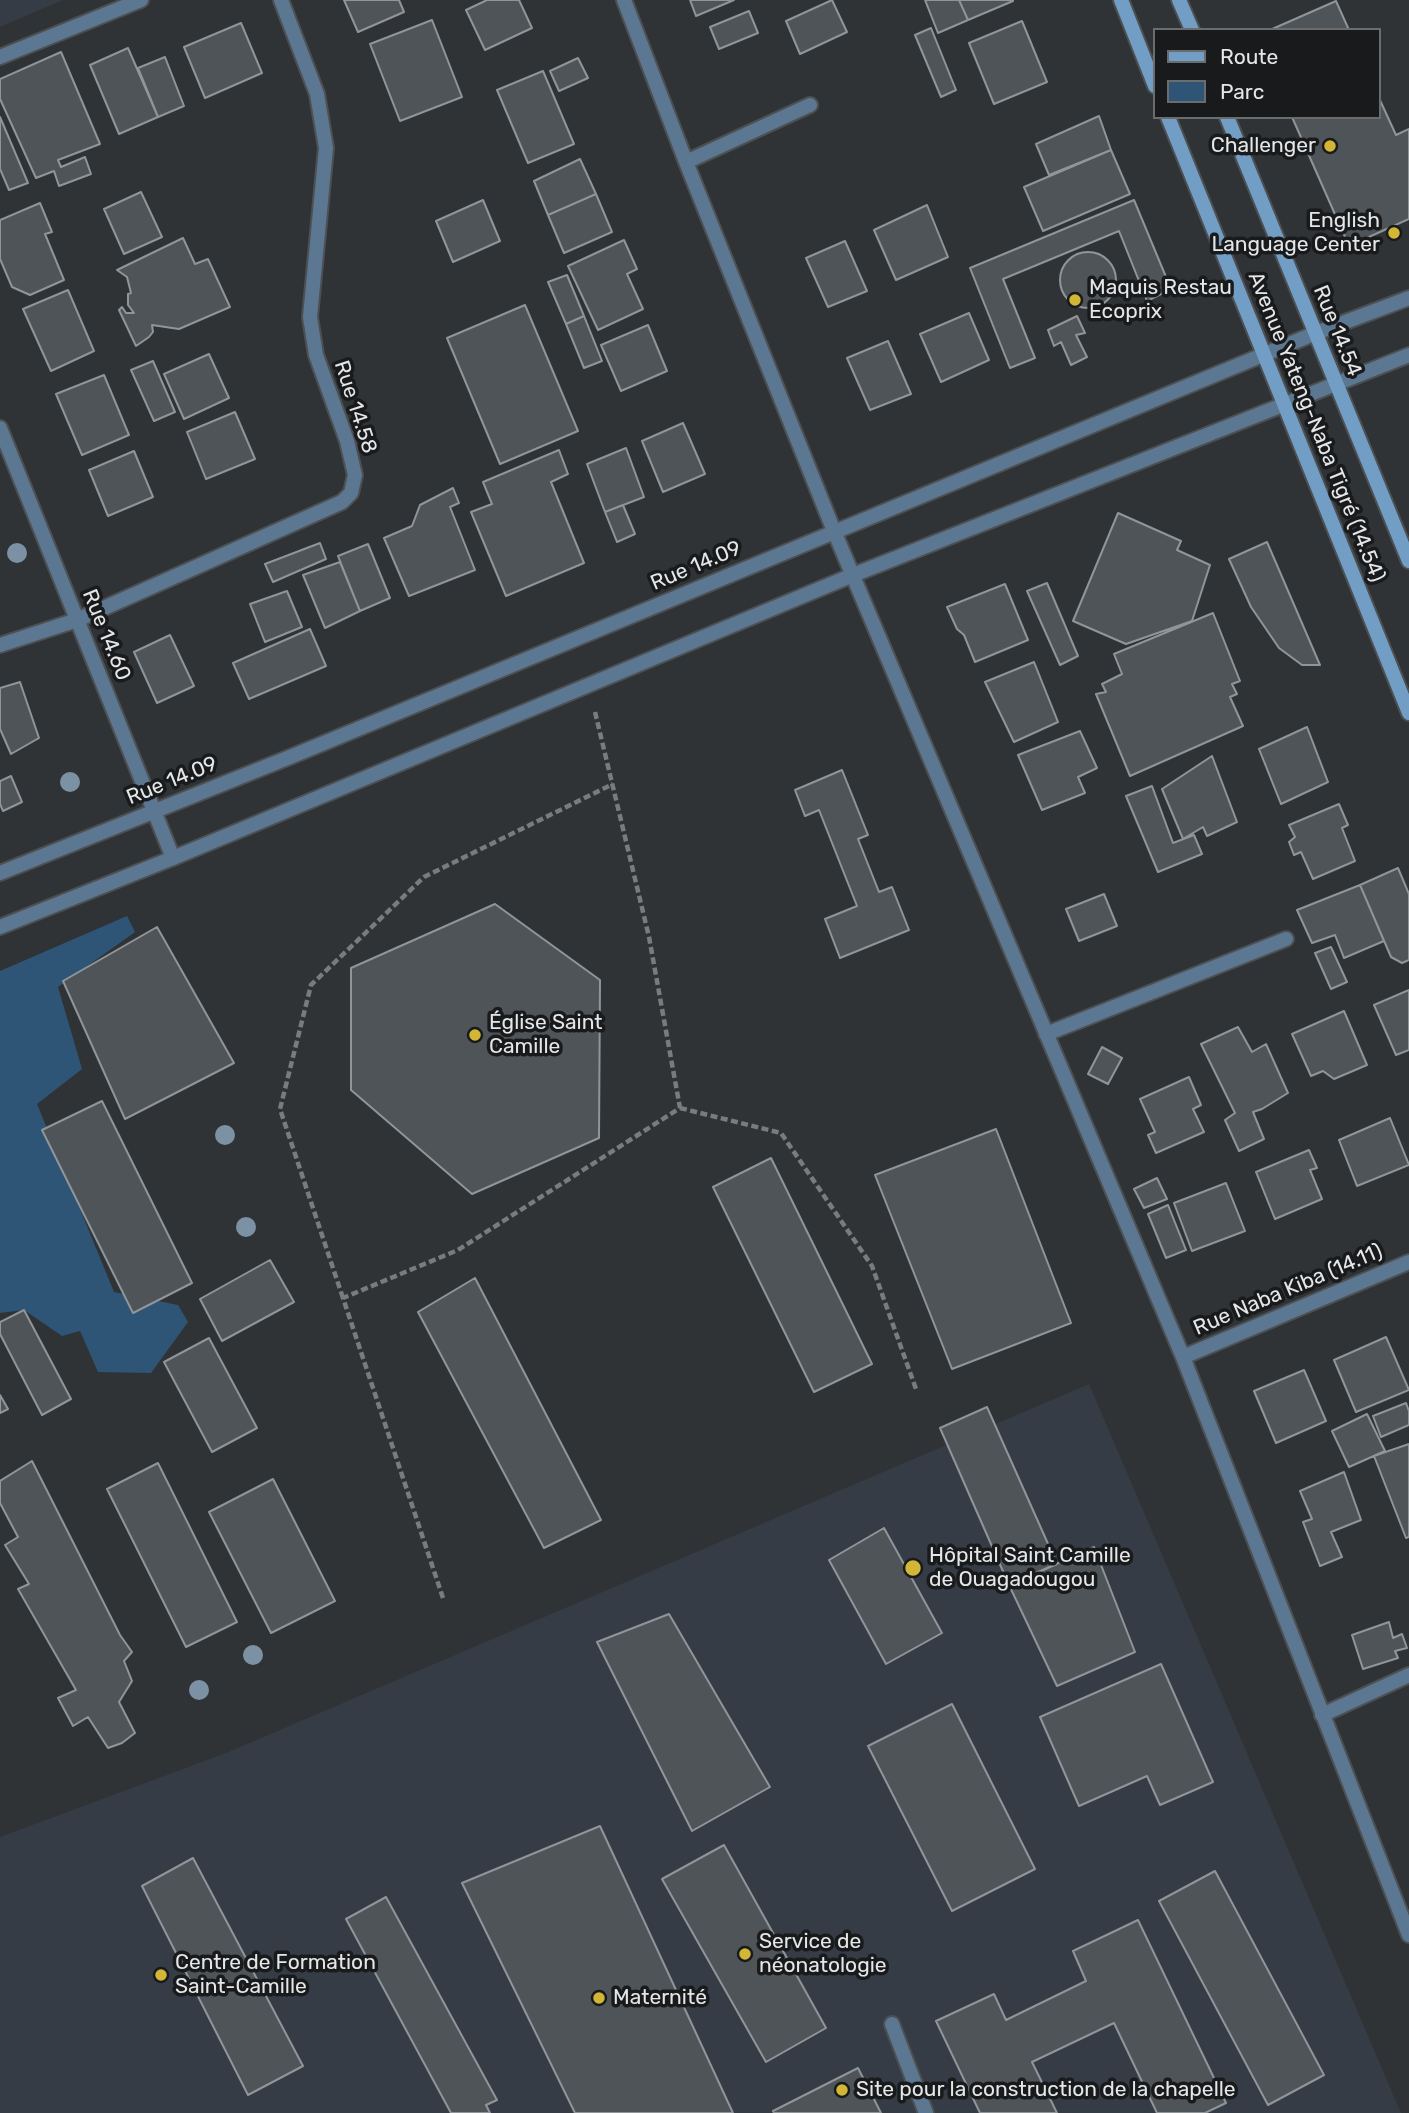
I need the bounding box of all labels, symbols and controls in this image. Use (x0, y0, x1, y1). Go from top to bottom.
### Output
legend (1154, 28, 1381, 119)
text: Route (1220, 44, 1278, 69)
text: Parc (1220, 79, 1264, 104)
place label: Challenger (1211, 133, 1316, 159)
marker: Challenger (1322, 138, 1338, 154)
place label: English Language Center (1211, 208, 1380, 258)
marker: English Language Center (1386, 225, 1402, 241)
street label: Avenue Yateng-Naba Tigré (14.54) (1242, 268, 1390, 586)
place label: Maquis Restau Ecoprix (1089, 275, 1232, 325)
street label: Rue 14.54 (1307, 282, 1367, 380)
marker: Maquis Restau Ecoprix (1067, 292, 1083, 308)
street label: Rue 14.58 (328, 357, 382, 457)
street label: Rue 14.09 (647, 536, 745, 596)
street label: Rue 14.60 (76, 586, 136, 684)
street label: Rue 14.09 (123, 751, 221, 811)
place label: Église Saint Camille (489, 1010, 602, 1060)
marker: Église Saint Camille (467, 1027, 483, 1043)
street label: Rue Naba Kiba (14.11) (1190, 1239, 1386, 1341)
place label: Hôpital Saint Camille de Ouagadougou (929, 1543, 1131, 1593)
marker: Hôpital Saint Camille de Ouagadougou (903, 1558, 923, 1578)
place label: Service de néonatologie (759, 1929, 887, 1979)
marker: Service de néonatologie (737, 1946, 753, 1962)
place label: Centre de Formation Saint-Camille (175, 1950, 376, 2000)
marker: Centre de Formation Saint-Camille (153, 1967, 169, 1983)
place label: Maternité (613, 1985, 707, 2011)
marker: Maternité (591, 1990, 607, 2006)
place label: Site pour la construction de la chapelle (856, 2077, 1236, 2103)
marker: Site pour la construction de la chapelle (834, 2082, 850, 2098)

